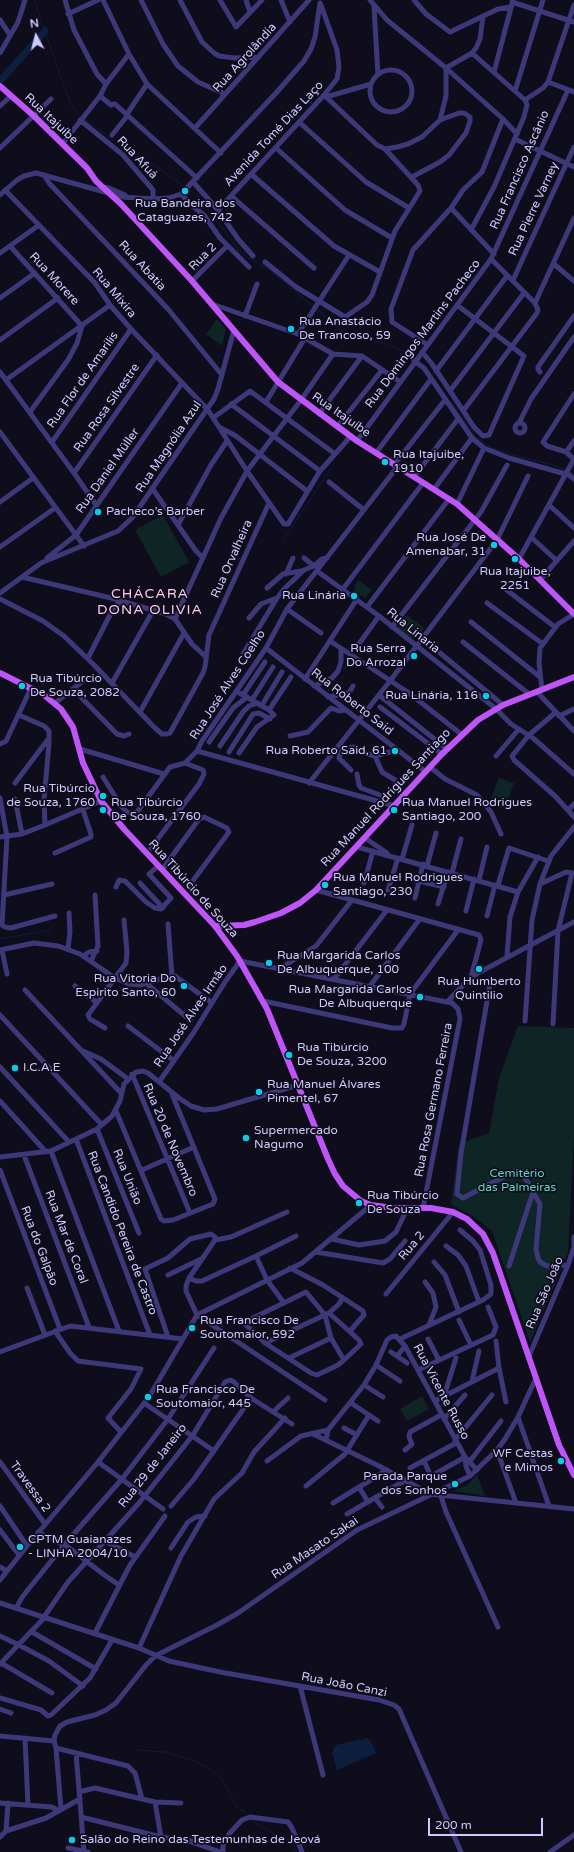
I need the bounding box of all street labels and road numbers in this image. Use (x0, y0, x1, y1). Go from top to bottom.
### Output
street label: Rua Agrolândia (210, 20, 280, 96)
street label: Avenida Tomé Dias Laço (221, 78, 327, 190)
street label: Rua Itajuíbe (21, 91, 81, 147)
street label: Rua Francisco Ascânio (487, 108, 553, 232)
street label: Rua Afuá (114, 134, 160, 182)
street label: Rua Pierre Varney (506, 160, 562, 258)
street label: Rua Abatia (115, 238, 169, 294)
street label: Rua 2 (186, 240, 220, 274)
street label: Rua Morere (26, 250, 82, 308)
street label: Rua Domingos Martins Pacheco (362, 257, 484, 411)
street label: Rua Mixira (89, 265, 139, 321)
street label: Rua Flor de Amarilis (44, 329, 122, 431)
street label: Rua Rosa Silvestre (71, 361, 143, 455)
street label: Rua Itajuíbe (309, 390, 373, 440)
street label: Rua Magnólia Azul (133, 398, 205, 496)
street label: Rua Daniel Müller (73, 426, 143, 516)
street label: Rua Orvalheira (208, 518, 256, 600)
street label: Rua Linaria (384, 605, 442, 657)
street label: Rua José Alves Coelho (187, 627, 269, 743)
street label: Rua Roberto Said (308, 666, 396, 738)
street label: Rua Manuel Rodrigues Santiago (318, 726, 454, 870)
street label: Rua Tibúrcio de Souza (145, 837, 241, 941)
street label: Rua José Alves Irmão (151, 962, 231, 1070)
street label: Rua Rosa Germano Ferreira (412, 1022, 456, 1178)
street label: Rua 20 de Novembro (140, 1081, 200, 1199)
street label: Rua União (109, 1147, 145, 1207)
street label: Rua Candido Pereira de Castro (84, 1149, 160, 1317)
street label: Rua Mar de Coral (42, 1188, 90, 1286)
street label: Rua do Galpão (17, 1204, 61, 1288)
street label: Rua 2 (396, 1229, 428, 1263)
street label: Rua São João (523, 1255, 567, 1331)
street label: Rua Vicente Russo (410, 1342, 472, 1442)
street label: Rua 29 de Janeiro (116, 1421, 190, 1511)
street label: Travessa 2 (7, 1459, 53, 1515)
street label: Rua Masato Sakai (269, 1514, 361, 1582)
street label: Rua João Canzi (300, 1670, 388, 1700)

